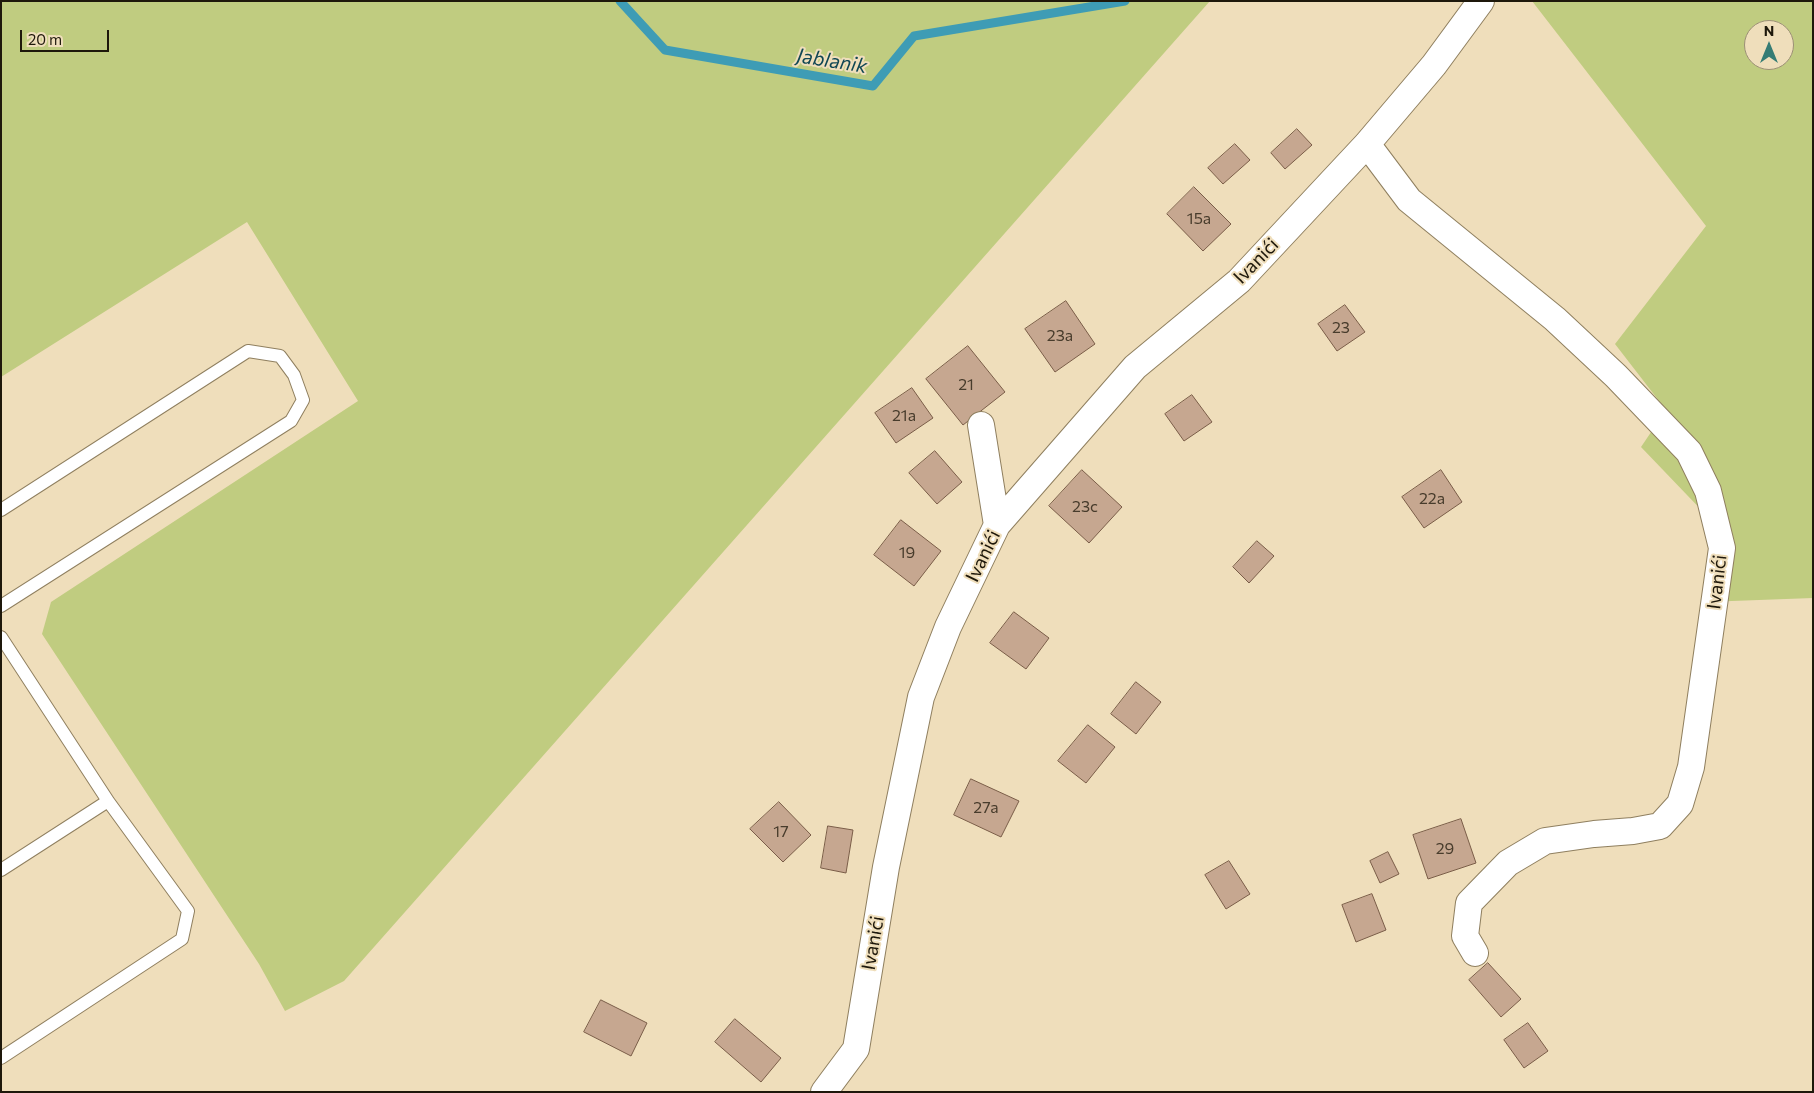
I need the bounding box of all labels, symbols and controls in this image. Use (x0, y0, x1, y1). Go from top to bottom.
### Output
scale bar (22, 20, 111, 52)
north arrow (1744, 20, 1794, 70)
text: N (1764, 22, 1774, 39)
text: 20 m (28, 30, 62, 48)
water label: Jablanik (795, 44, 869, 78)
house number: 15a (1187, 209, 1211, 229)
street label: Ivanići (1229, 233, 1283, 289)
house number: 23 (1332, 318, 1350, 338)
house number: 23a (1047, 326, 1073, 346)
house number: 21 (958, 375, 974, 395)
house number: 21a (892, 406, 916, 426)
house number: 22a (1419, 489, 1445, 509)
house number: 23c (1072, 497, 1098, 517)
street label: Ivanići (961, 526, 1005, 586)
house number: 19 (899, 543, 915, 563)
street label: Ivanići (1702, 553, 1732, 611)
house number: 27a (973, 798, 999, 818)
house number: 17 (773, 822, 789, 842)
house number: 29 (1436, 839, 1454, 859)
street label: Ivanići (857, 914, 889, 972)

